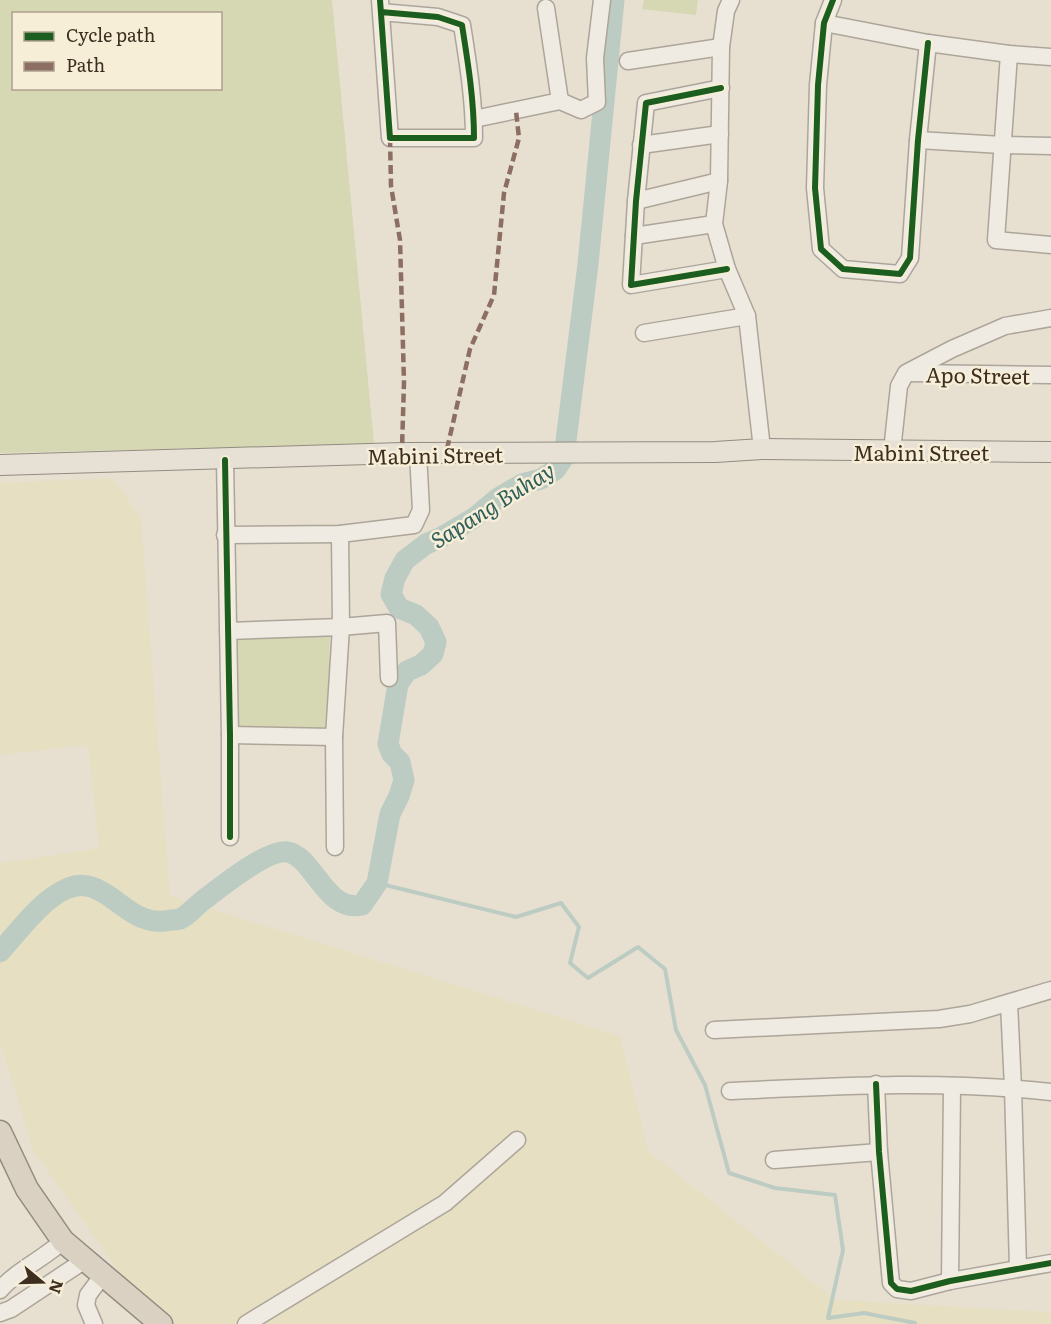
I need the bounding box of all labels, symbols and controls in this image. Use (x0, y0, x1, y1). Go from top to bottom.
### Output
legend (12, 12, 222, 90)
text: Cycle path (66, 21, 155, 48)
text: Path (66, 51, 105, 78)
street label: Apo Street (925, 358, 1031, 390)
street label: Mabini Street (853, 436, 990, 467)
street label: Mabini Street (367, 437, 504, 471)
water label: Sapang Buhay (423, 453, 561, 555)
north arrow (12, 1252, 72, 1312)
text: N (44, 1277, 71, 1297)

